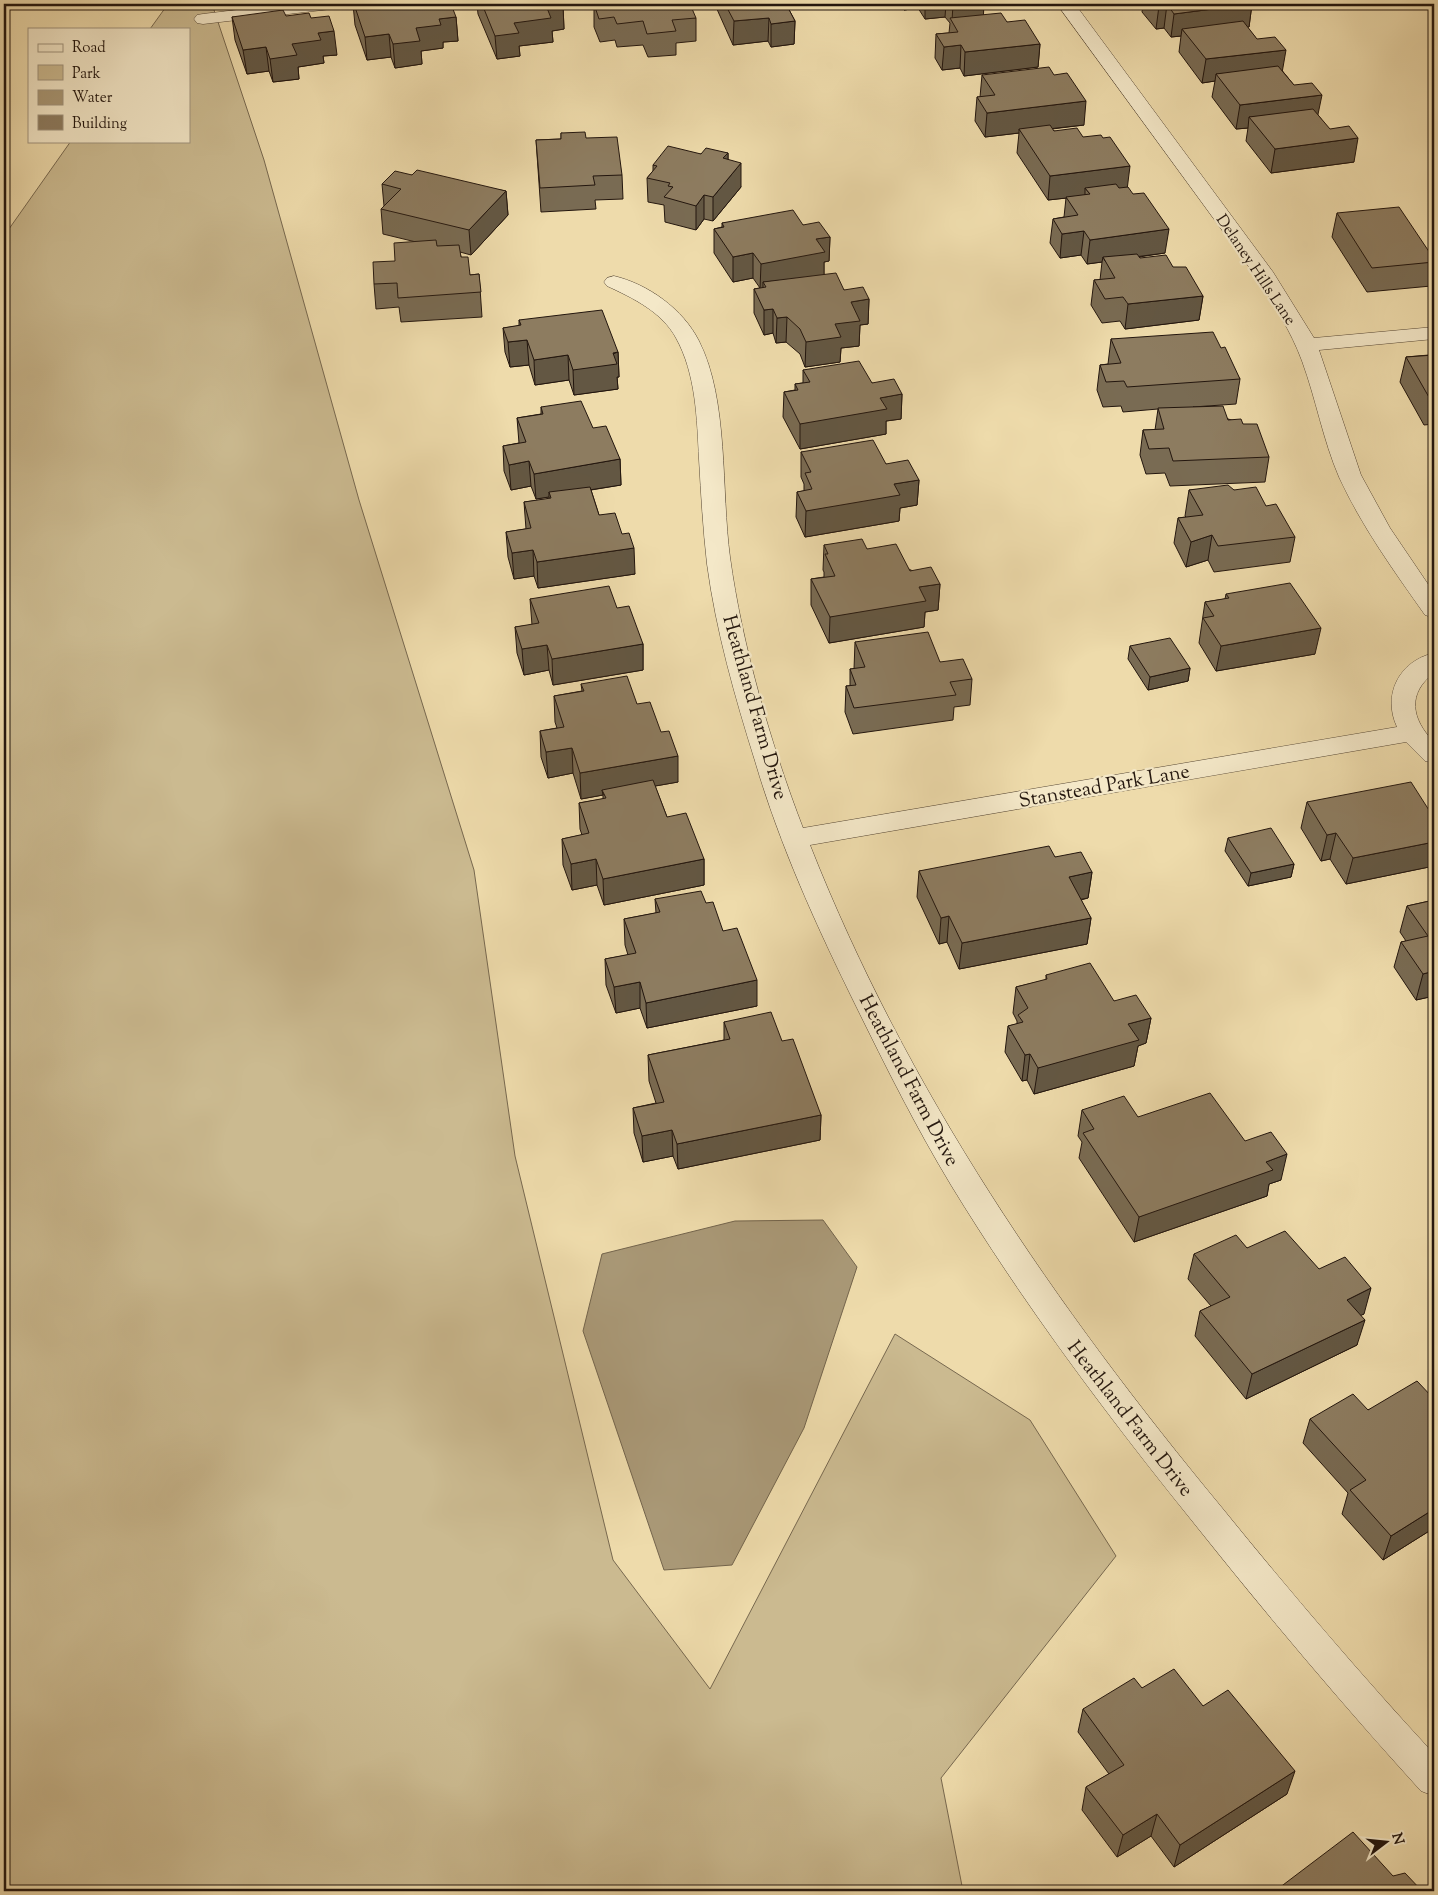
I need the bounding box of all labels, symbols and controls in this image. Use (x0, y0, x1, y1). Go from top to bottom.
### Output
legend (28, 28, 190, 142)
text: Road (72, 38, 106, 59)
text: Park (72, 64, 101, 85)
text: Water (72, 88, 113, 109)
text: Building (72, 114, 127, 135)
street label: Delaney Hills Lane (1209, 210, 1301, 330)
street label: Heathland Farm Drive (713, 612, 794, 803)
street label: Stanstead Park Lane (1017, 758, 1192, 817)
street label: Heathland Farm Drive (850, 990, 965, 1172)
street label: Heathland Farm Drive (1059, 1335, 1199, 1504)
north arrow (1360, 1818, 1410, 1868)
text: N (1385, 1831, 1408, 1847)

